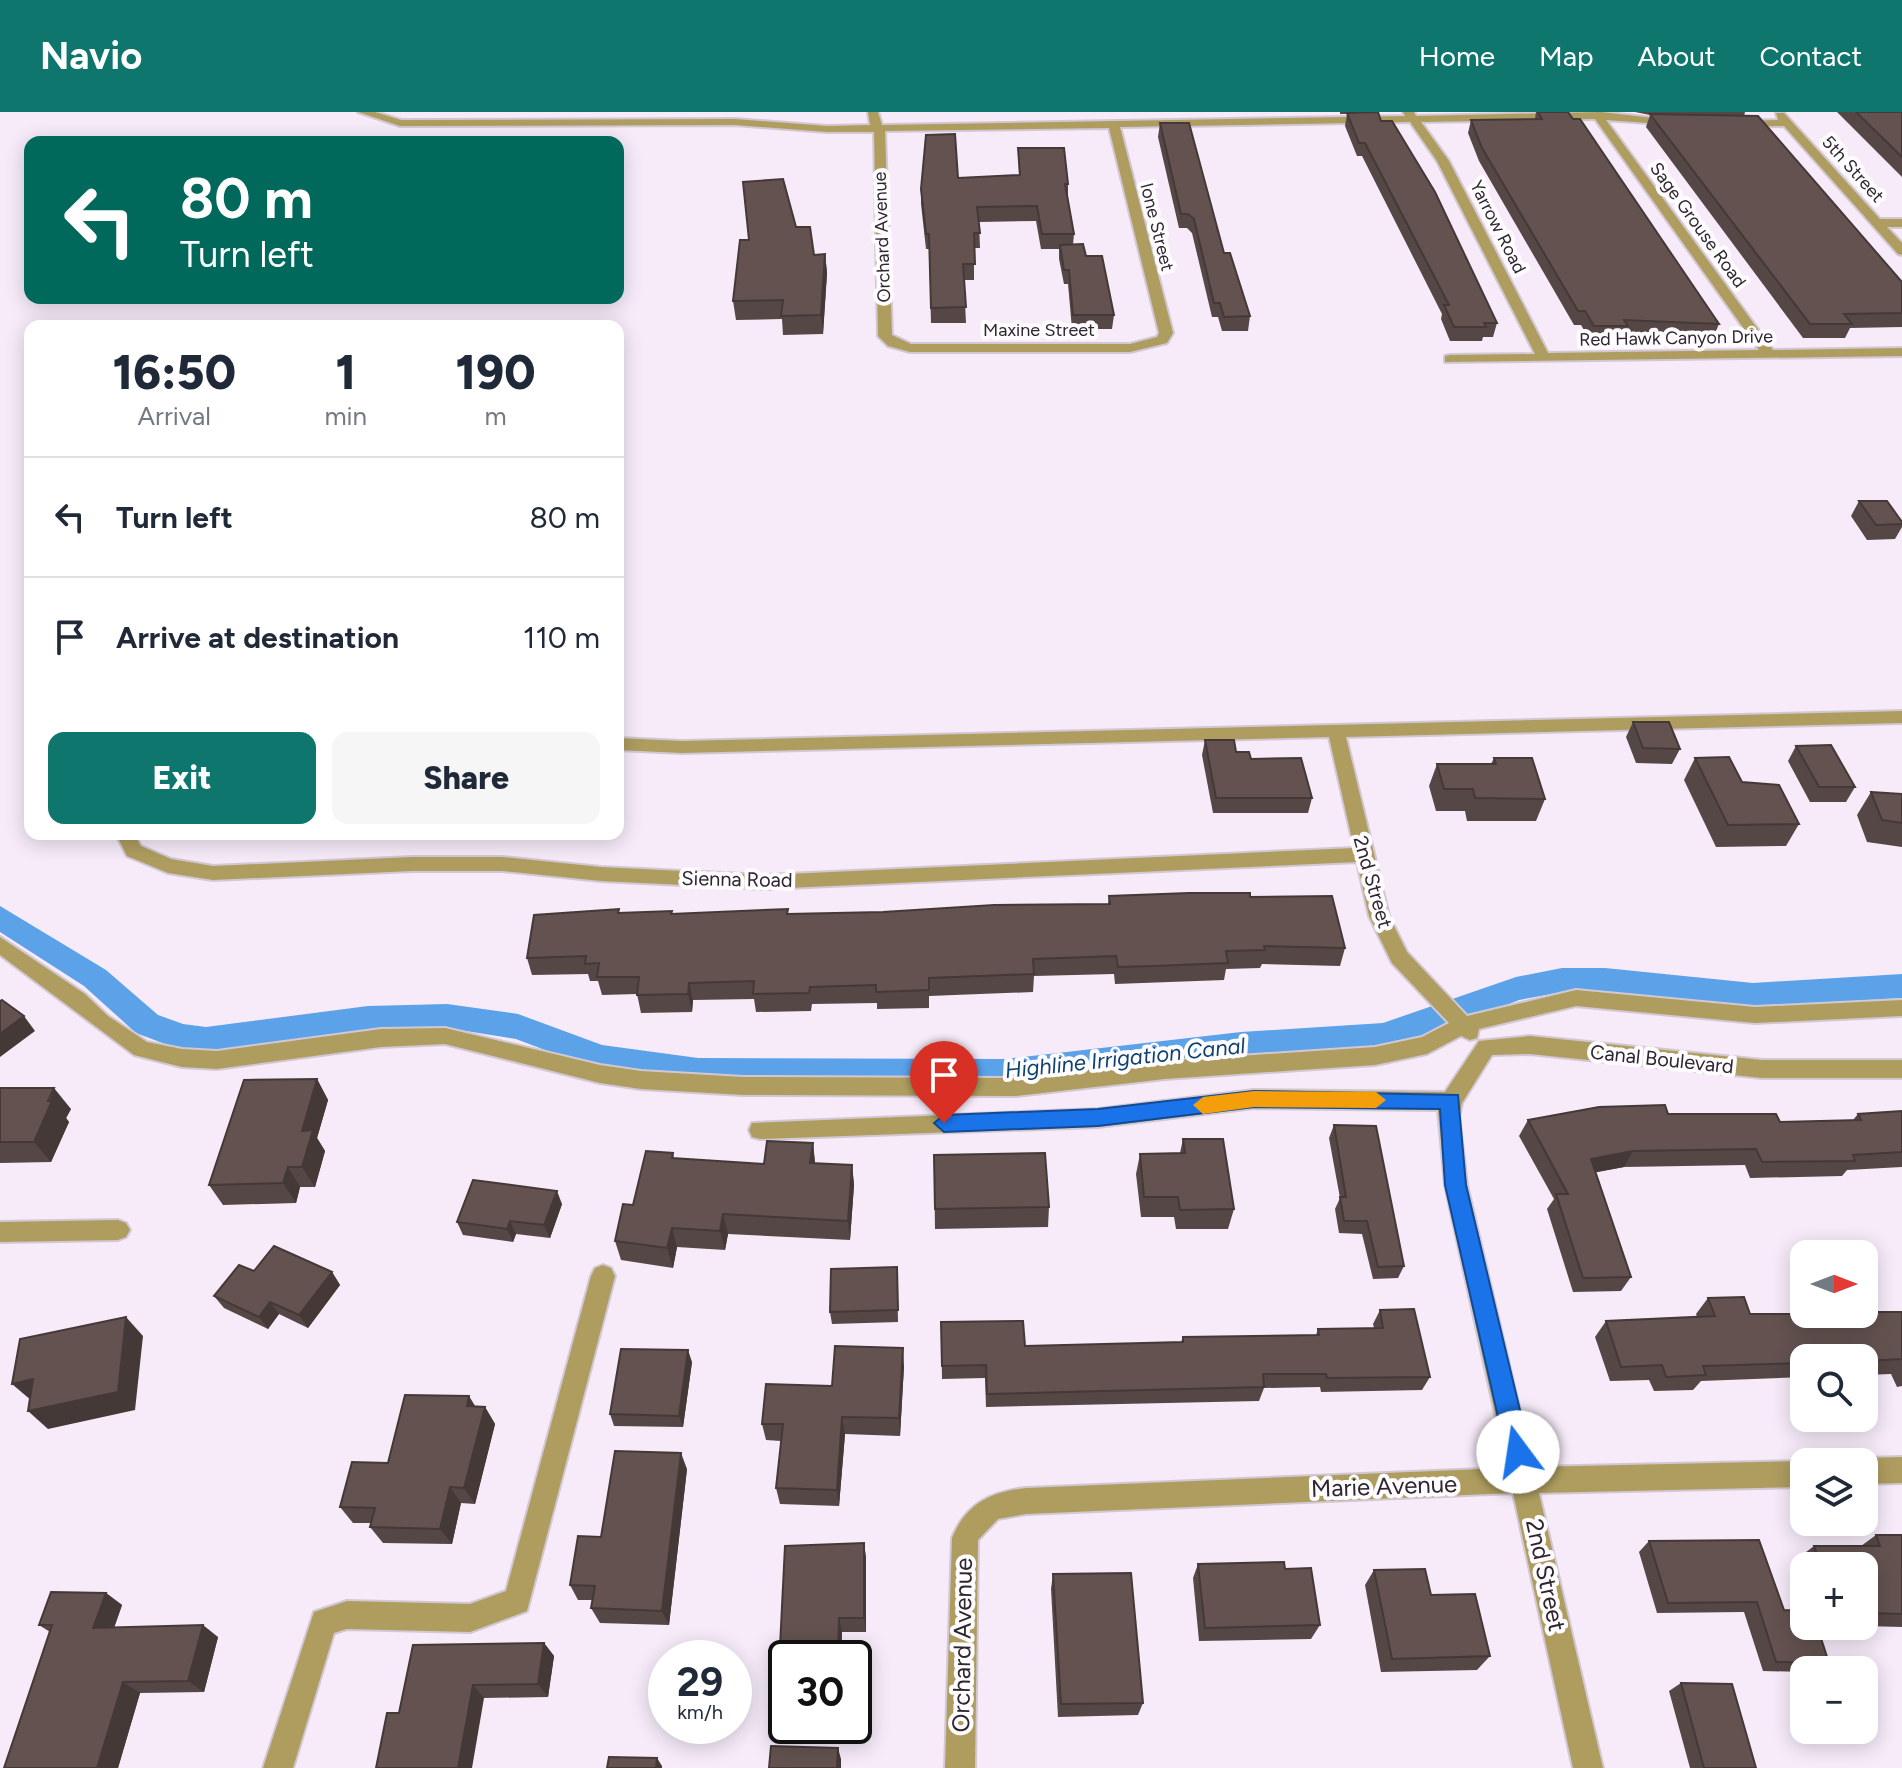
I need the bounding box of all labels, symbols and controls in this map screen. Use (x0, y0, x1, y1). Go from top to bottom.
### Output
text: Navio (40, 33, 142, 79)
text: Home (1419, 39, 1495, 73)
text: Map (1539, 39, 1594, 73)
text: About (1638, 39, 1715, 73)
text: Contact (1759, 39, 1862, 73)
street label: 5th Street (1817, 131, 1889, 207)
street label: Sage Grouse Road (1645, 158, 1751, 292)
text: 80 m (180, 165, 313, 232)
icon: left (48, 168, 152, 272)
street label: Orchard Avenue (869, 171, 895, 303)
street label: Yarrow Road (1465, 177, 1531, 277)
street label: Ione Street (1135, 181, 1179, 274)
text: Turn left (180, 233, 314, 276)
street label: Maxine Street (983, 319, 1095, 341)
street label: Red Hawk Canyon Drive (1579, 325, 1773, 351)
text: 16:50 (112, 343, 236, 401)
text: 1 (336, 343, 356, 401)
text: 190 (456, 343, 535, 401)
text: Arrival (138, 400, 211, 432)
text: min (324, 400, 367, 432)
text: m (484, 400, 507, 432)
icon: left (48, 495, 92, 539)
text: Turn left (116, 499, 233, 536)
text: 80 m (529, 499, 600, 536)
icon: arrive (48, 615, 92, 659)
text: Arrive at destination (116, 619, 399, 656)
text: 110 m (523, 619, 600, 656)
button: Exit (48, 732, 316, 824)
button: Share (332, 732, 600, 824)
street label: 2nd Street (1348, 833, 1398, 931)
street label: Sienna Road (681, 866, 793, 892)
water label: Highline Irrigation Canal (1004, 1032, 1247, 1084)
street label: Canal Boulevard (1589, 1040, 1735, 1078)
pin (910, 1041, 978, 1123)
icon: arrive (922, 1053, 966, 1097)
north arrow (1790, 1240, 1878, 1328)
map controls (1790, 1240, 1878, 1744)
button: search (1790, 1344, 1878, 1432)
position arrow (1476, 1410, 1560, 1494)
button: layers (1790, 1448, 1878, 1536)
street label: Marie Avenue (1310, 1469, 1458, 1503)
street label: 2nd Street (1520, 1516, 1572, 1634)
button: + (1790, 1552, 1878, 1640)
street label: Orchard Avenue (946, 1557, 978, 1733)
speed limit sign: 30 (768, 1640, 872, 1744)
button: − (1790, 1656, 1878, 1744)
text: 29 (677, 1658, 723, 1706)
text: km/h (677, 1700, 723, 1724)

